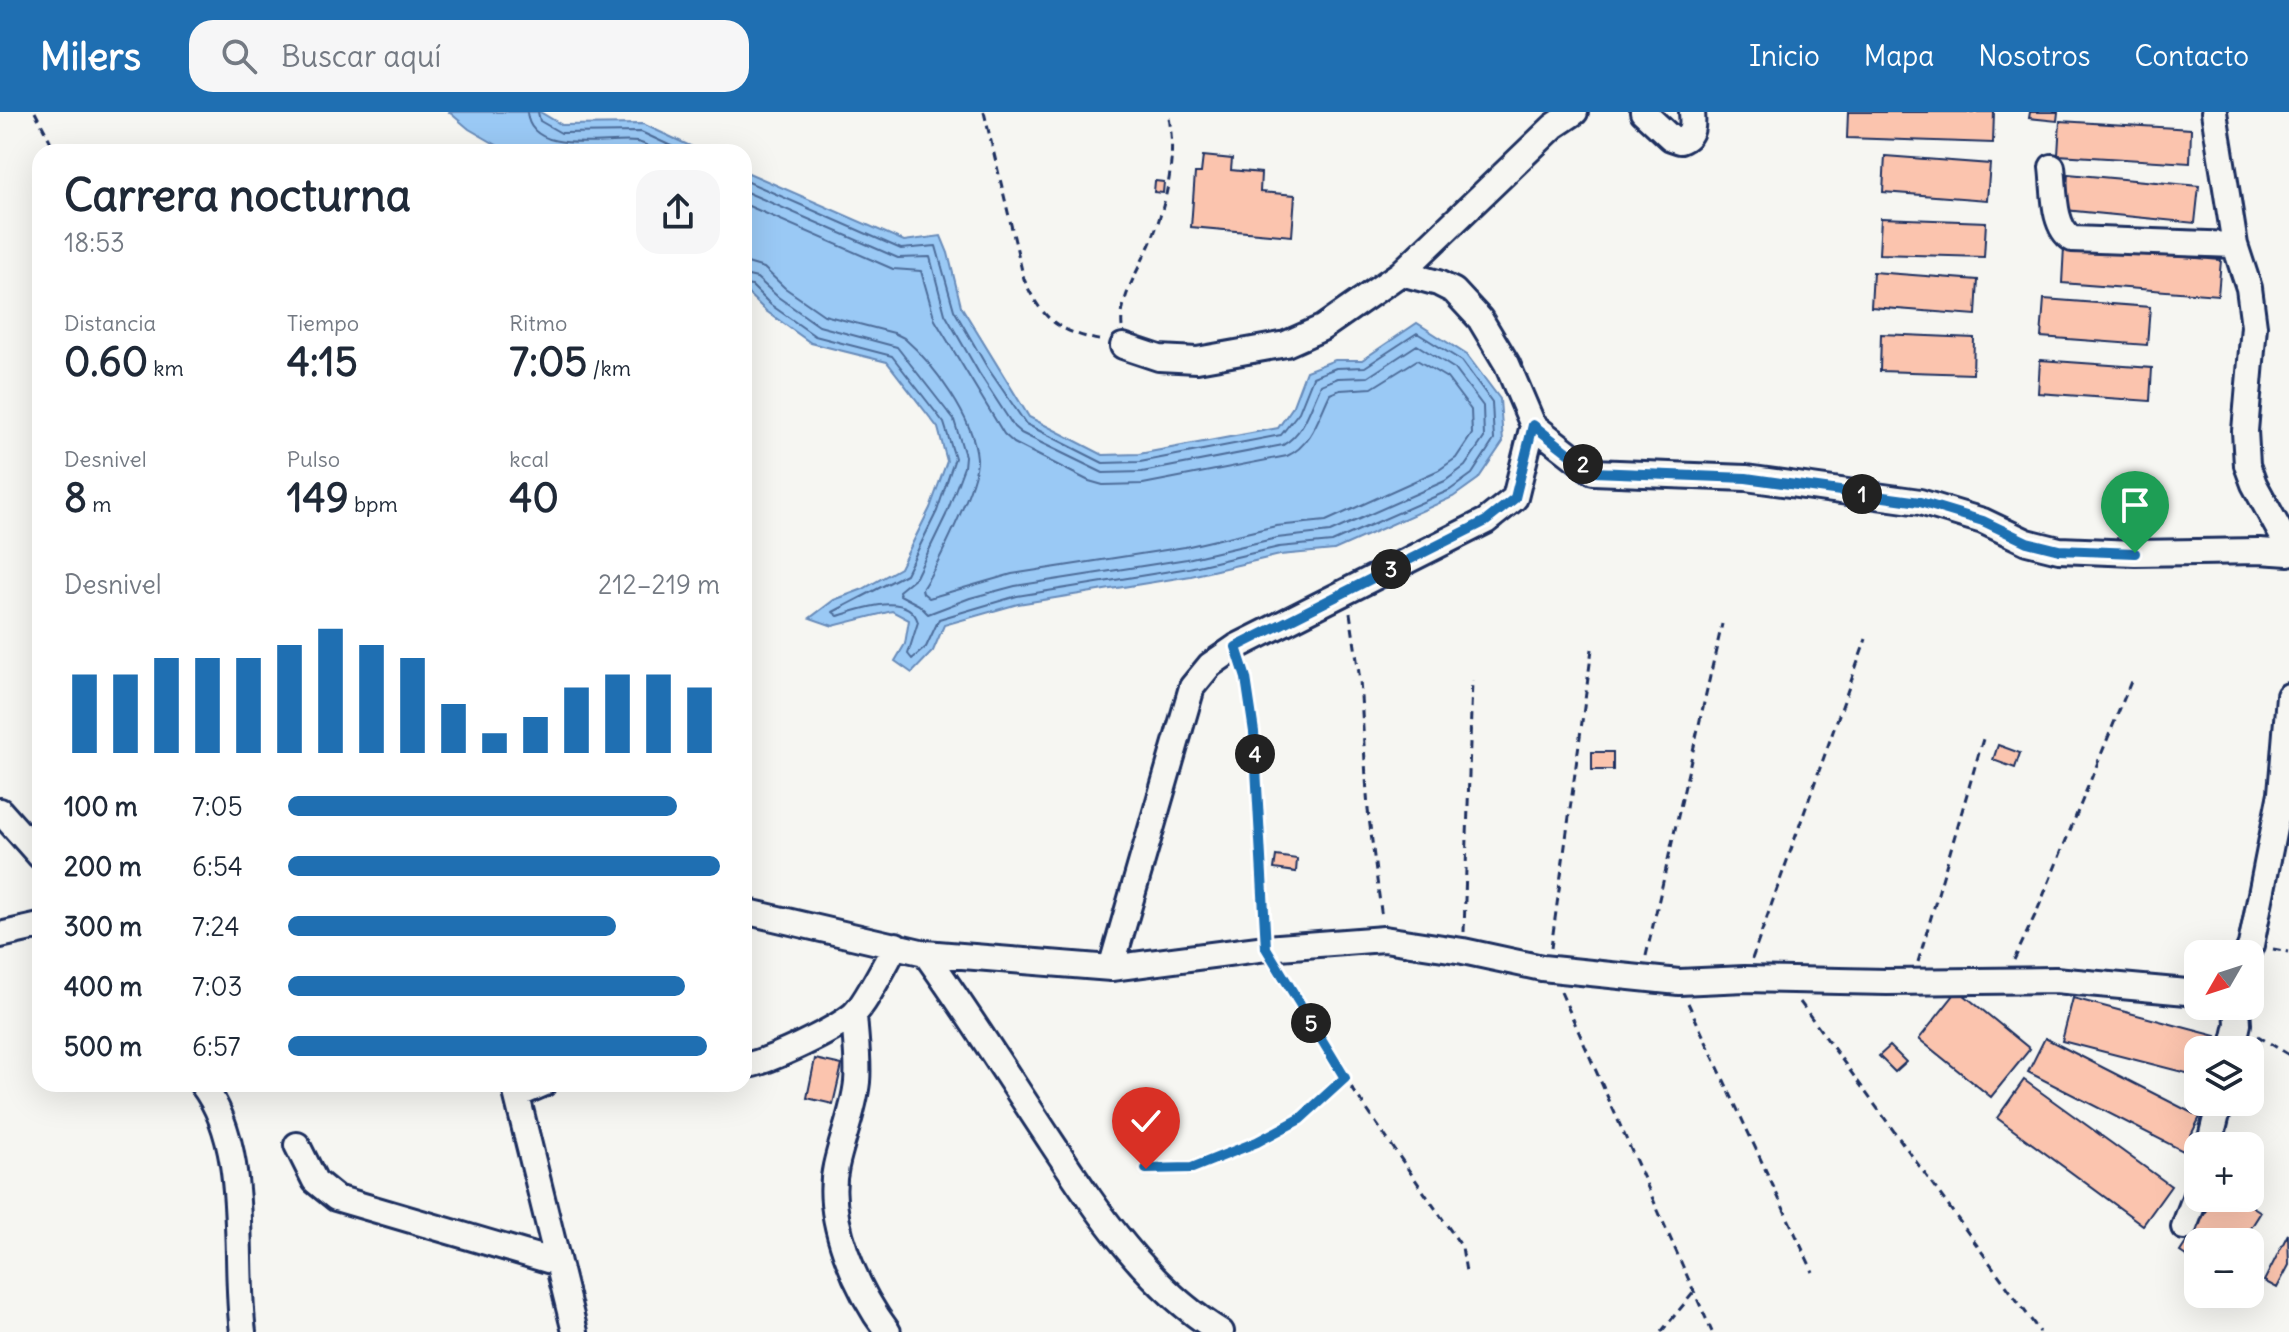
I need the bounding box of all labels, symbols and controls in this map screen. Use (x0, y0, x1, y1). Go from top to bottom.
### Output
search box (189, 20, 749, 92)
text: Milers (40, 33, 141, 80)
icon: search (217, 34, 261, 78)
text: Buscar aquí (281, 37, 441, 75)
text: Inicio (1749, 38, 1820, 74)
text: Mapa (1864, 38, 1934, 74)
text: Nosotros (1978, 38, 2090, 74)
text: Contacto (2134, 38, 2249, 74)
text: Carrera nocturna (64, 168, 411, 223)
button: share (636, 170, 720, 254)
text: 18:53 (64, 226, 125, 259)
text: Distancia (64, 309, 156, 337)
text: Tiempo (287, 309, 359, 337)
text: Ritmo (509, 309, 567, 337)
text: 0.60 (64, 337, 148, 387)
text: 4:15 (287, 337, 358, 387)
text: 7:05 (509, 337, 587, 387)
text: km (148, 354, 184, 382)
text: /km (587, 354, 631, 382)
pin: 2 (1563, 444, 1603, 484)
text: Desnivel (64, 445, 147, 473)
text: Pulso (287, 445, 340, 473)
text: kcal (509, 445, 549, 473)
text: 2 (1577, 450, 1589, 478)
pin (2101, 471, 2169, 553)
text: 8 (64, 473, 87, 523)
text: 149 (287, 473, 349, 523)
text: 40 (509, 473, 559, 523)
pin: 1 (1842, 474, 1882, 514)
text: 1 (1858, 480, 1866, 508)
icon: arrive (2113, 483, 2157, 527)
text: m (87, 490, 112, 518)
text: bpm (349, 490, 398, 518)
pin: 3 (1371, 549, 1411, 589)
text: 3 (1385, 555, 1397, 583)
text: Desnivel (64, 568, 162, 601)
text: 212–219 m (598, 568, 720, 601)
pin: 4 (1235, 734, 1275, 774)
text: 4 (1249, 740, 1261, 768)
text: 100 m (64, 790, 138, 823)
text: 7:05 (192, 790, 243, 823)
text: 200 m (64, 850, 141, 883)
text: 6:54 (192, 850, 243, 883)
text: 300 m (64, 910, 142, 943)
text: 7:24 (192, 910, 239, 943)
north arrow (2184, 940, 2264, 1020)
map controls (2184, 940, 2264, 1308)
text: 400 m (64, 970, 142, 1003)
text: 7:03 (192, 970, 243, 1003)
pin: 5 (1291, 1003, 1331, 1043)
text: 5 (1305, 1009, 1317, 1037)
text: 500 m (64, 1030, 142, 1063)
text: 6:57 (192, 1030, 241, 1063)
button: layers (2184, 1036, 2264, 1116)
pin (1112, 1087, 1180, 1169)
icon: check (1124, 1099, 1168, 1143)
button: + (2184, 1132, 2264, 1212)
button: − (2184, 1228, 2264, 1308)

